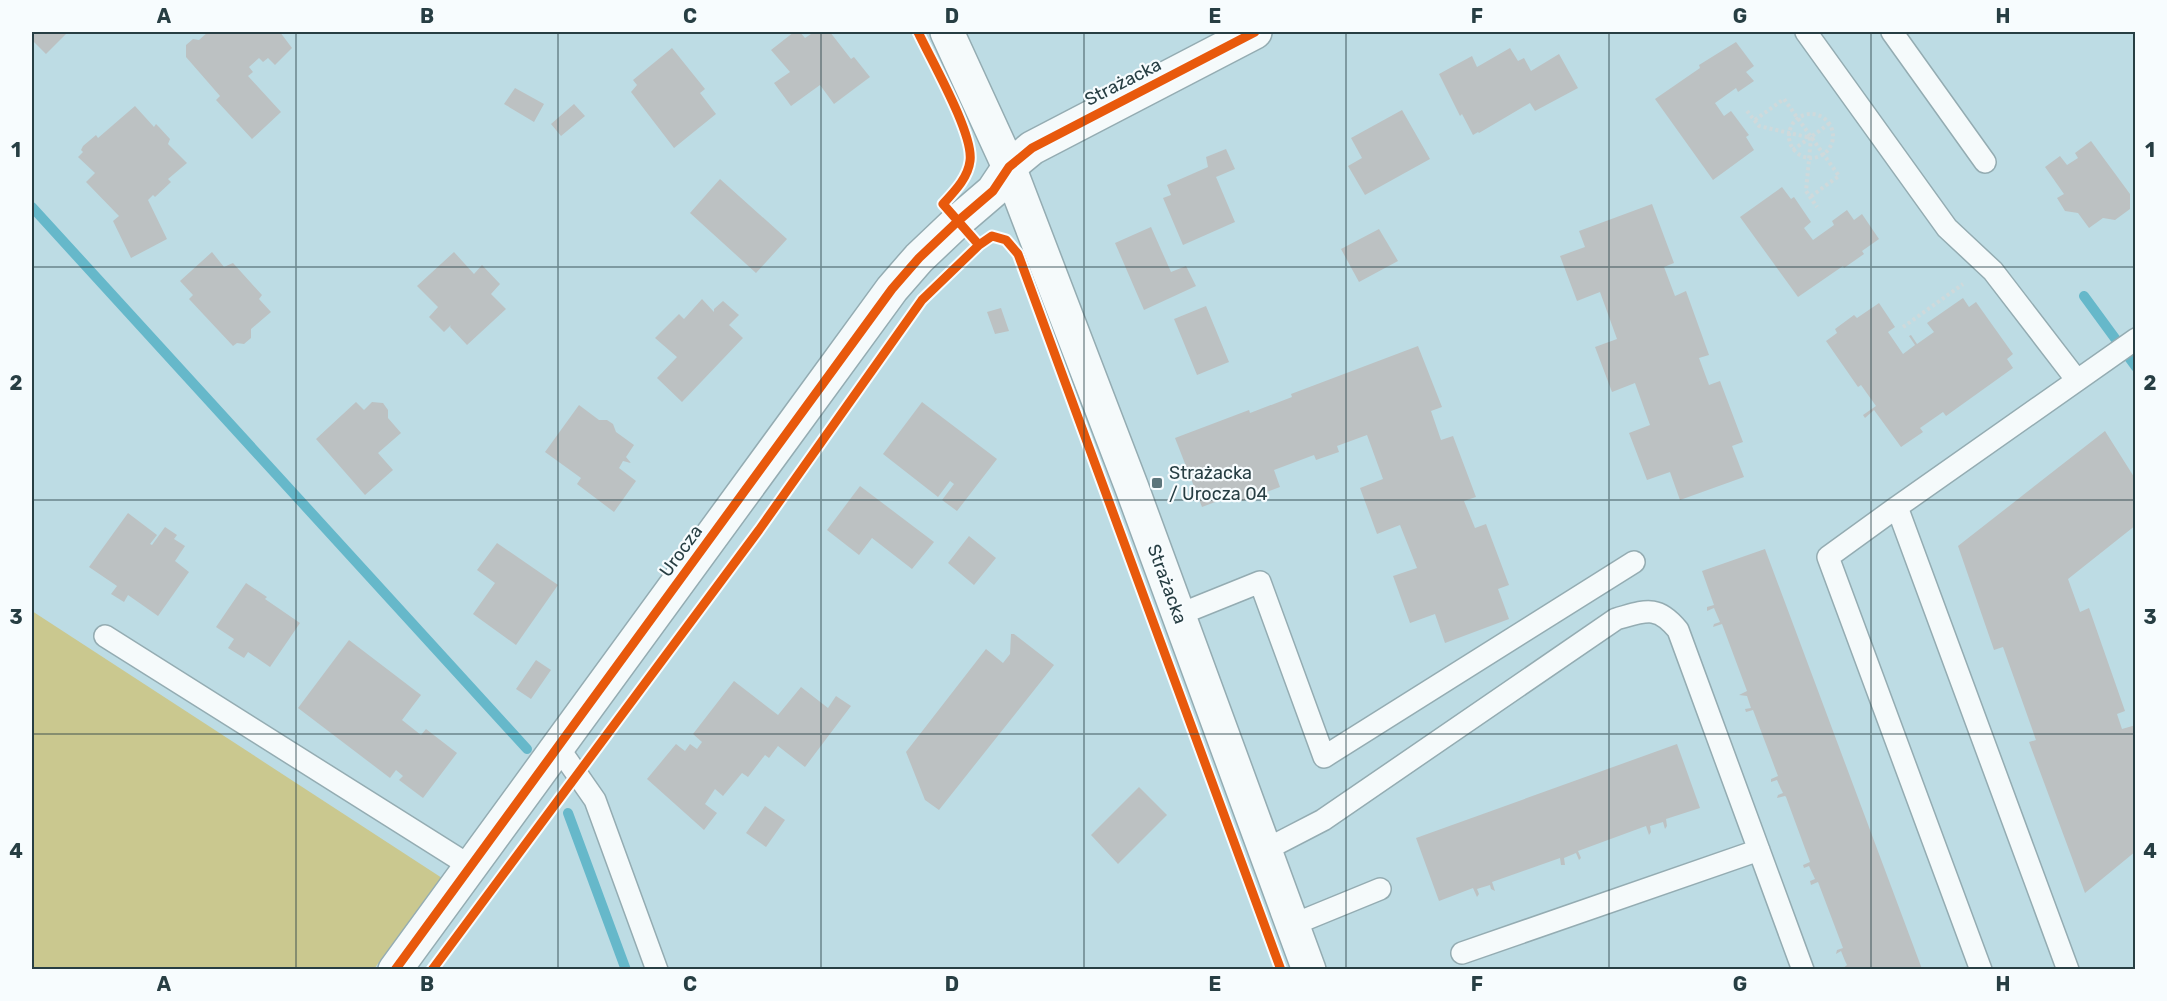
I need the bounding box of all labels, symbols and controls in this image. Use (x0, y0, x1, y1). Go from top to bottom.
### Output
text: A (157, 4, 172, 28)
text: B (420, 4, 434, 28)
text: C (683, 4, 697, 28)
text: D (945, 4, 959, 28)
text: E (1209, 4, 1221, 28)
text: F (1471, 4, 1483, 28)
text: G (1733, 4, 1747, 28)
text: H (1996, 4, 2010, 28)
street label: Strażacka (1081, 53, 1165, 111)
text: 1 (11, 138, 21, 162)
text: 1 (2145, 138, 2155, 162)
text: 2 (10, 371, 23, 395)
text: 2 (2144, 371, 2157, 395)
place label: Strażacka / Urocza 04 (1169, 462, 1268, 505)
marker: Strażacka / Urocza 04 (1150, 476, 1164, 490)
street label: Urocza (655, 521, 707, 581)
street label: Strażacka (1142, 541, 1192, 627)
text: 3 (9, 605, 23, 629)
text: 3 (2143, 605, 2157, 629)
text: 4 (9, 839, 23, 863)
text: 4 (2143, 839, 2157, 863)
text: A (157, 972, 172, 996)
text: B (420, 972, 434, 996)
text: C (683, 972, 697, 996)
text: D (945, 972, 959, 996)
text: E (1209, 972, 1221, 996)
text: F (1471, 972, 1483, 996)
text: G (1733, 972, 1747, 996)
text: H (1996, 972, 2010, 996)

